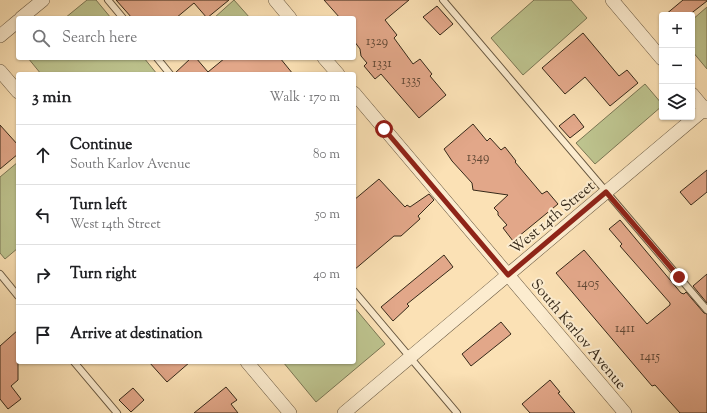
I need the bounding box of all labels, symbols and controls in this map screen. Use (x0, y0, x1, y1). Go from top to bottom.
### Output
map controls (659, 12, 695, 120)
button: + (659, 12, 695, 48)
search box (16, 16, 356, 60)
icon: search (30, 27, 52, 49)
text: Search here (62, 28, 137, 49)
house number: 1329 (366, 33, 388, 51)
button: − (659, 48, 695, 84)
house number: 1331 (372, 55, 392, 73)
house number: 1335 (401, 72, 421, 90)
button: layers (659, 84, 695, 120)
text: 3 min (32, 86, 71, 110)
text: Walk · 170 m (270, 89, 340, 107)
route start (375, 120, 393, 138)
text: Continue (70, 135, 132, 156)
icon: ahead (32, 144, 54, 166)
text: 80 m (313, 146, 340, 164)
house number: 1349 (467, 149, 489, 167)
text: South Karlov Avenue (70, 156, 190, 174)
street label: West 14th Street (506, 176, 600, 260)
text: Turn left (70, 195, 127, 216)
icon: left (32, 204, 54, 226)
text: 50 m (315, 206, 340, 224)
text: West 14th Street (70, 216, 161, 234)
icon: right (32, 264, 54, 286)
text: Turn right (70, 264, 136, 285)
text: 40 m (313, 266, 340, 284)
route end (670, 268, 688, 286)
street label: South Karlov Avenue (525, 275, 631, 395)
house number: 1405 (577, 275, 600, 293)
house number: 1411 (615, 320, 635, 338)
icon: arrive (32, 324, 54, 346)
text: Arrive at destination (70, 324, 203, 345)
house number: 1415 (640, 348, 660, 366)

